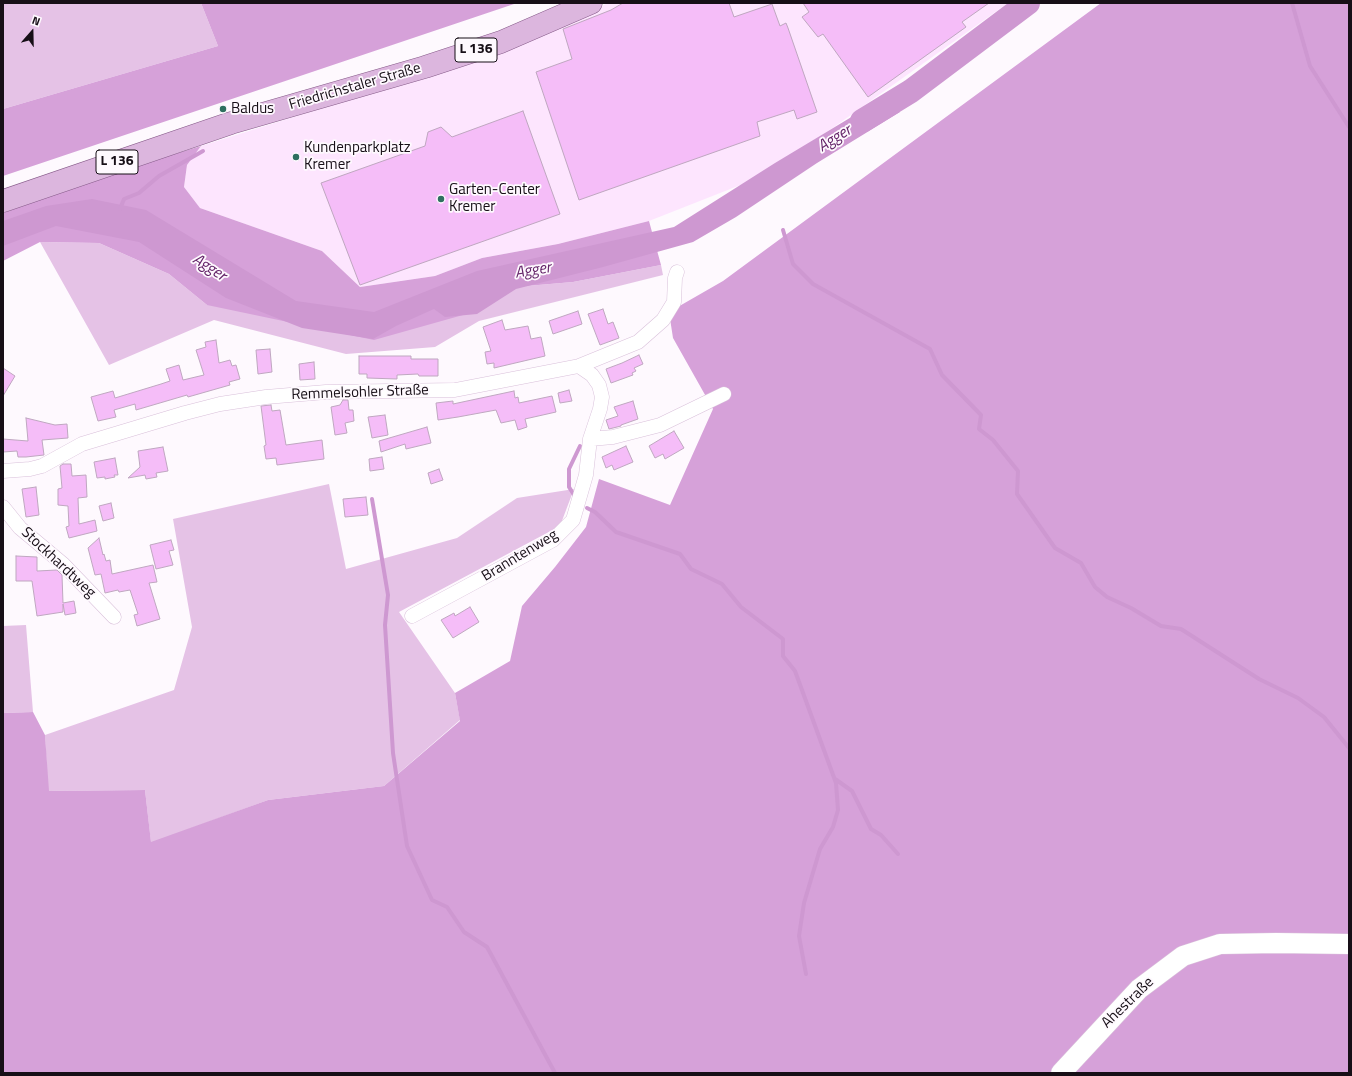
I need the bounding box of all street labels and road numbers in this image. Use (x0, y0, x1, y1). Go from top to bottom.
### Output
road number: L 136 (455, 38, 497, 62)
street label: Friedrichstaler Straße (287, 60, 423, 114)
road number: L 136 (96, 150, 138, 174)
street label: Remmelsohler Straße (291, 382, 429, 404)
street label: Stockhardtweg (17, 524, 99, 602)
street label: Branntenweg (479, 526, 561, 586)
street label: Ahestraße (1098, 974, 1158, 1032)

